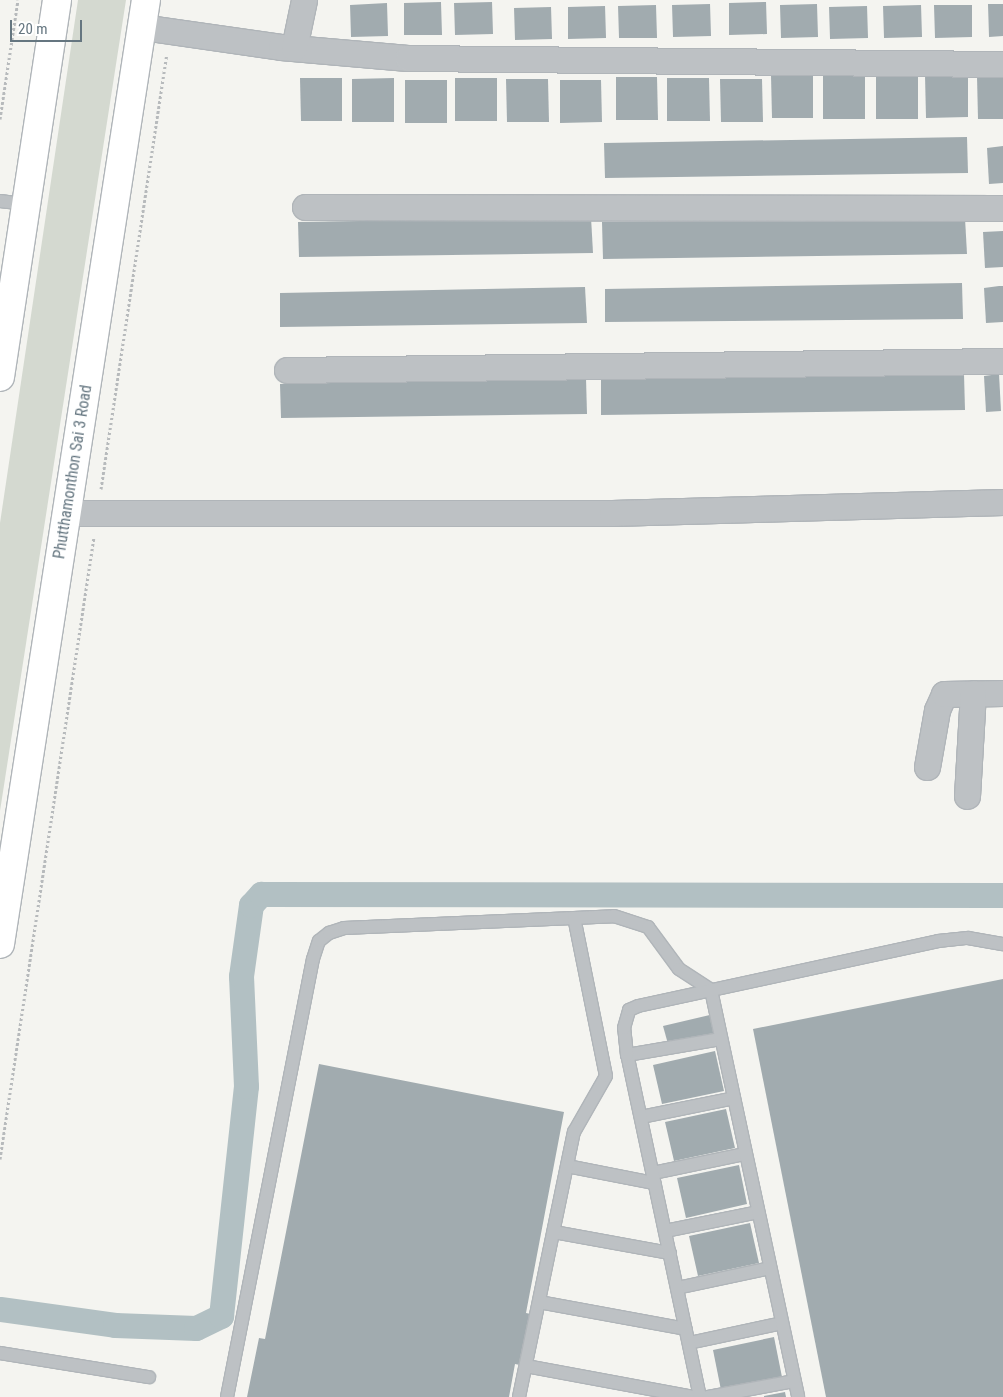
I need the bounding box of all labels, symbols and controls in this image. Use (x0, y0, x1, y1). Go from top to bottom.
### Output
scale bar (12, 10, 85, 42)
text: 20 m (18, 20, 48, 38)
street label: Phutthamonthon Sai 3 Road (50, 384, 96, 560)

